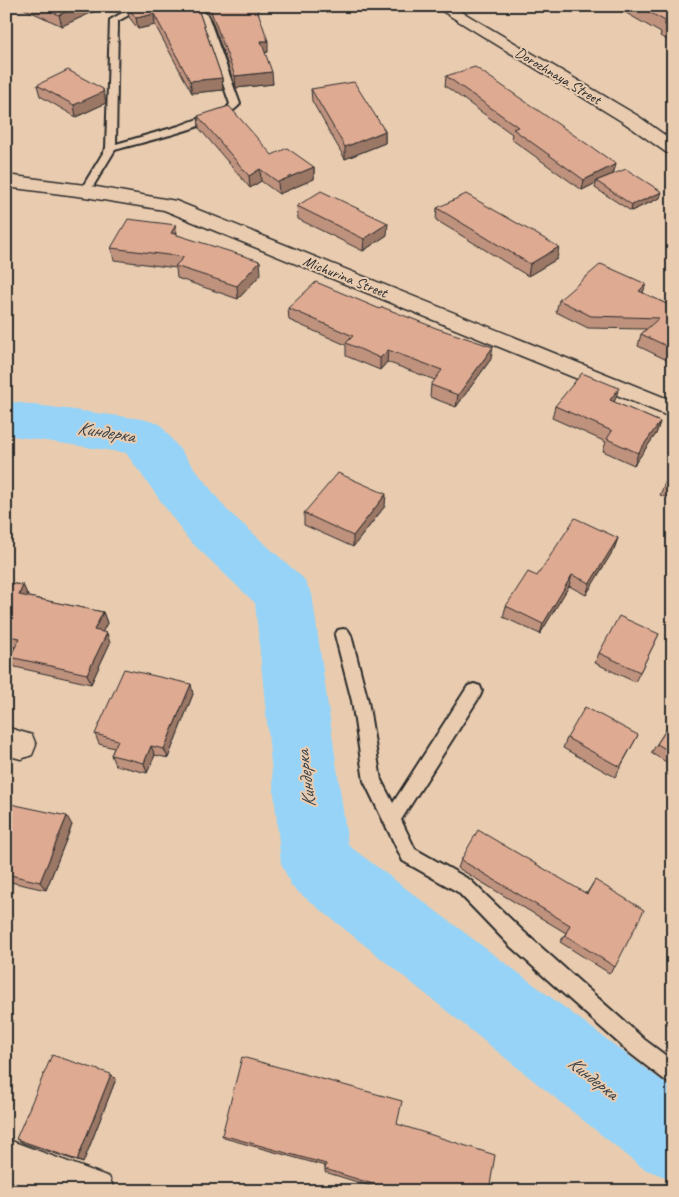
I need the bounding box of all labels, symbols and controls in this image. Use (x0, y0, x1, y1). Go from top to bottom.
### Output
street label: Dorozhnaya Street (512, 43, 606, 110)
street label: Michurina Street (300, 252, 392, 303)
water label: Киндерка (76, 416, 138, 449)
water label: Киндерка (290, 747, 321, 809)
water label: Киндерка (563, 1051, 625, 1106)

